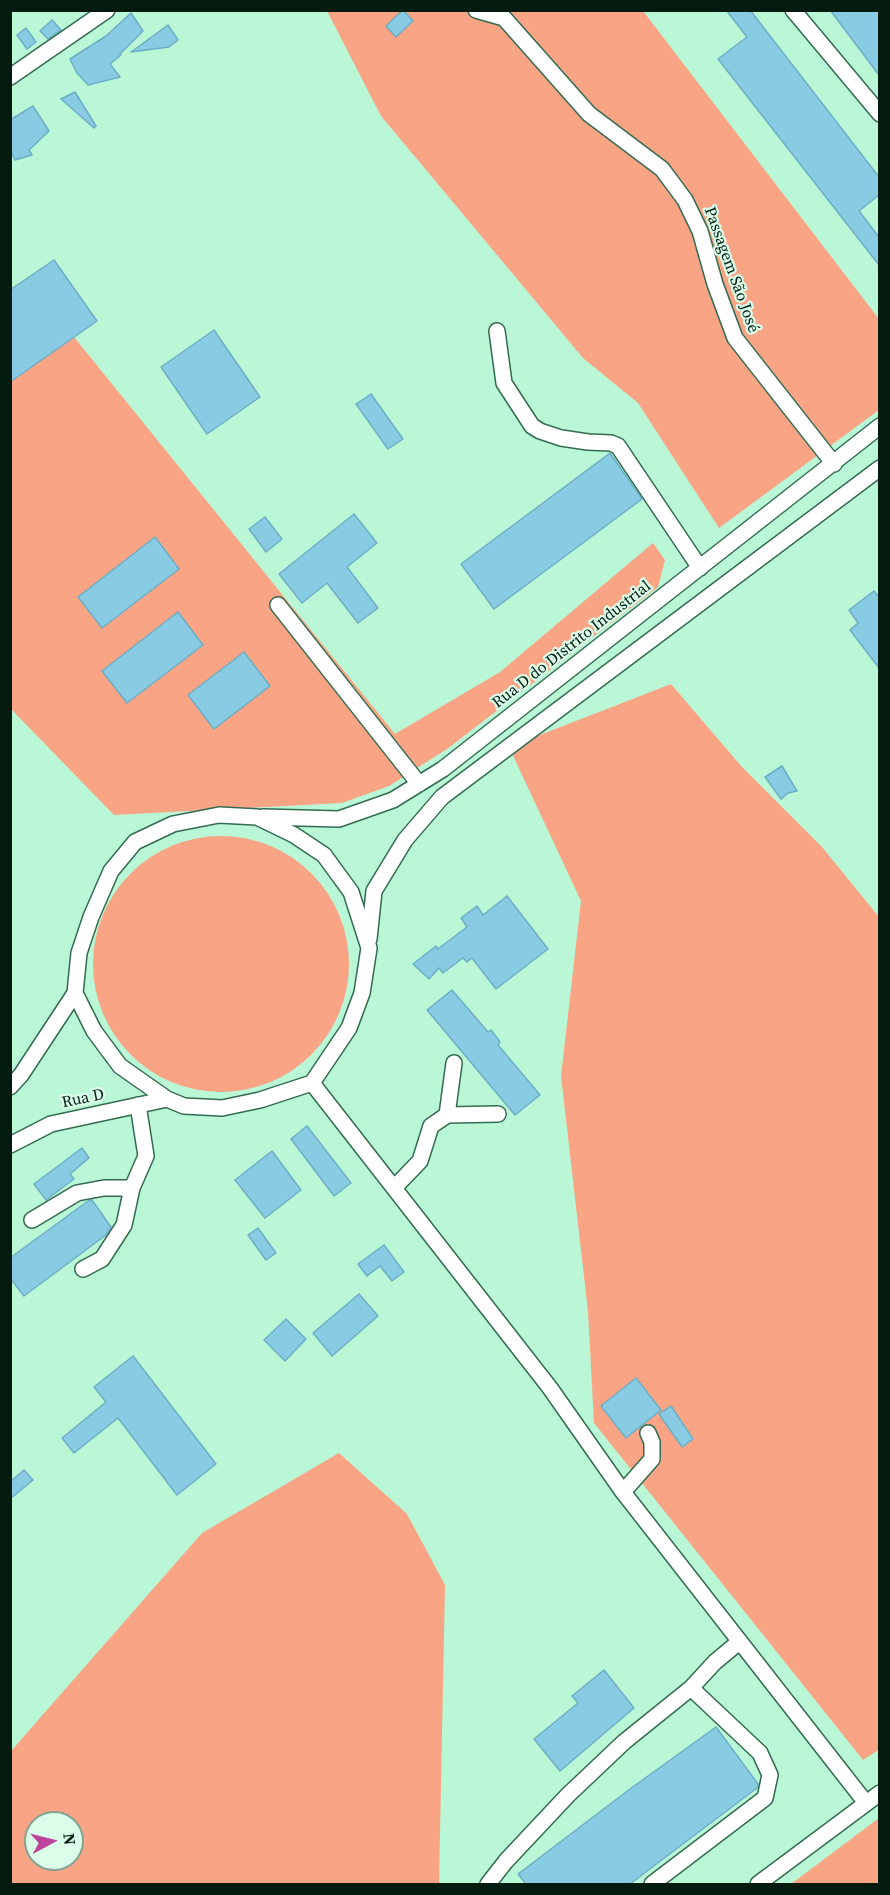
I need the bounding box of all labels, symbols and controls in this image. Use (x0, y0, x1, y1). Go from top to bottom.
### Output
street label: Passagem São José (699, 205, 763, 335)
street label: Rua D do Distrito Industrial (489, 577, 655, 713)
street label: Rua D (60, 1085, 106, 1113)
north arrow (24, 1811, 84, 1871)
text: N (58, 1832, 82, 1846)

